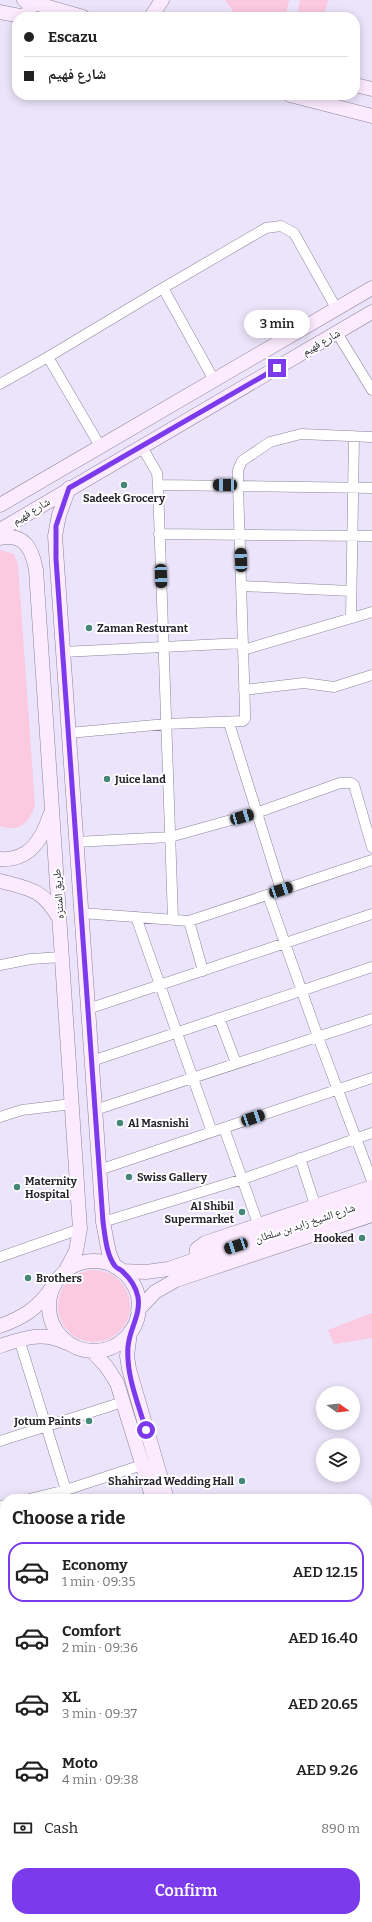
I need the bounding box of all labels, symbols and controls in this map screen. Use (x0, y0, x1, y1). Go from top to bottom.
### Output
text: Escazu (48, 28, 97, 46)
text: شارع فهيم (48, 65, 106, 83)
callout: 3 min (244, 310, 310, 338)
text: 3 min (260, 316, 294, 331)
street label: شارع فهيم (300, 326, 343, 359)
route end (268, 359, 286, 377)
car (213, 479, 237, 491)
marker: Sadeek Grocery (119, 480, 129, 490)
place label: Sadeek Grocery (83, 492, 166, 505)
street label: شارع فهيم (10, 495, 53, 529)
car (235, 548, 247, 572)
car (155, 564, 167, 588)
place label: Zaman Resturant (97, 622, 189, 635)
marker: Zaman Resturant (84, 623, 94, 633)
place label: Juice land (114, 773, 166, 786)
marker: Juice land (102, 774, 112, 784)
car (229, 808, 255, 826)
street label: طريق المنتزه (50, 868, 67, 920)
car (268, 881, 294, 899)
car (240, 1108, 266, 1128)
place label: Al Masnishi (128, 1117, 189, 1130)
marker: Al Masnishi (115, 1118, 125, 1128)
place label: Swiss Gallery (137, 1171, 208, 1184)
marker: Swiss Gallery (124, 1172, 134, 1182)
place label: Maternity Hospital (25, 1175, 78, 1201)
marker: Maternity Hospital (12, 1182, 22, 1192)
place label: Al Shibil Supermarket (165, 1200, 235, 1226)
street label: شارع الشيخ زايد بن سلطان (253, 1201, 357, 1246)
marker: Al Shibil Supermarket (237, 1207, 247, 1217)
place label: Hooked (314, 1232, 354, 1245)
marker: Hooked (357, 1233, 367, 1243)
car (223, 1237, 249, 1255)
place label: Brothers (36, 1272, 83, 1285)
marker: Brothers (23, 1273, 33, 1283)
north arrow (316, 1386, 360, 1430)
map controls (316, 1386, 360, 1482)
place label: Jotum Paints (13, 1415, 82, 1428)
marker: Jotum Paints (84, 1416, 94, 1426)
route start (137, 1421, 155, 1439)
button: layers (316, 1438, 360, 1482)
place label: Shahirzad Wedding Hall (108, 1475, 235, 1488)
marker: Shahirzad Wedding Hall (237, 1476, 247, 1486)
text: Choose a ride (12, 1507, 125, 1529)
icon: car (14, 1554, 50, 1590)
text: Economy (62, 1556, 128, 1574)
text: AED 12.15 (293, 1563, 358, 1581)
text: 1 min · 09:35 (62, 1574, 135, 1589)
icon: car (14, 1620, 50, 1656)
text: Comfort (62, 1622, 121, 1640)
text: AED 16.40 (288, 1629, 358, 1647)
text: 2 min · 09:36 (62, 1640, 138, 1655)
icon: car (14, 1686, 50, 1722)
text: XL (62, 1688, 81, 1706)
text: AED 20.65 (288, 1695, 358, 1713)
text: 3 min · 09:37 (62, 1706, 137, 1721)
icon: car (14, 1752, 50, 1788)
text: Moto (62, 1754, 98, 1772)
text: AED 9.26 (296, 1761, 358, 1779)
text: 4 min · 09:38 (62, 1772, 139, 1787)
icon: cash (12, 1817, 34, 1839)
text: Cash (44, 1819, 78, 1837)
text: 890 m (321, 1821, 360, 1836)
button: Confirm (12, 1868, 360, 1914)

